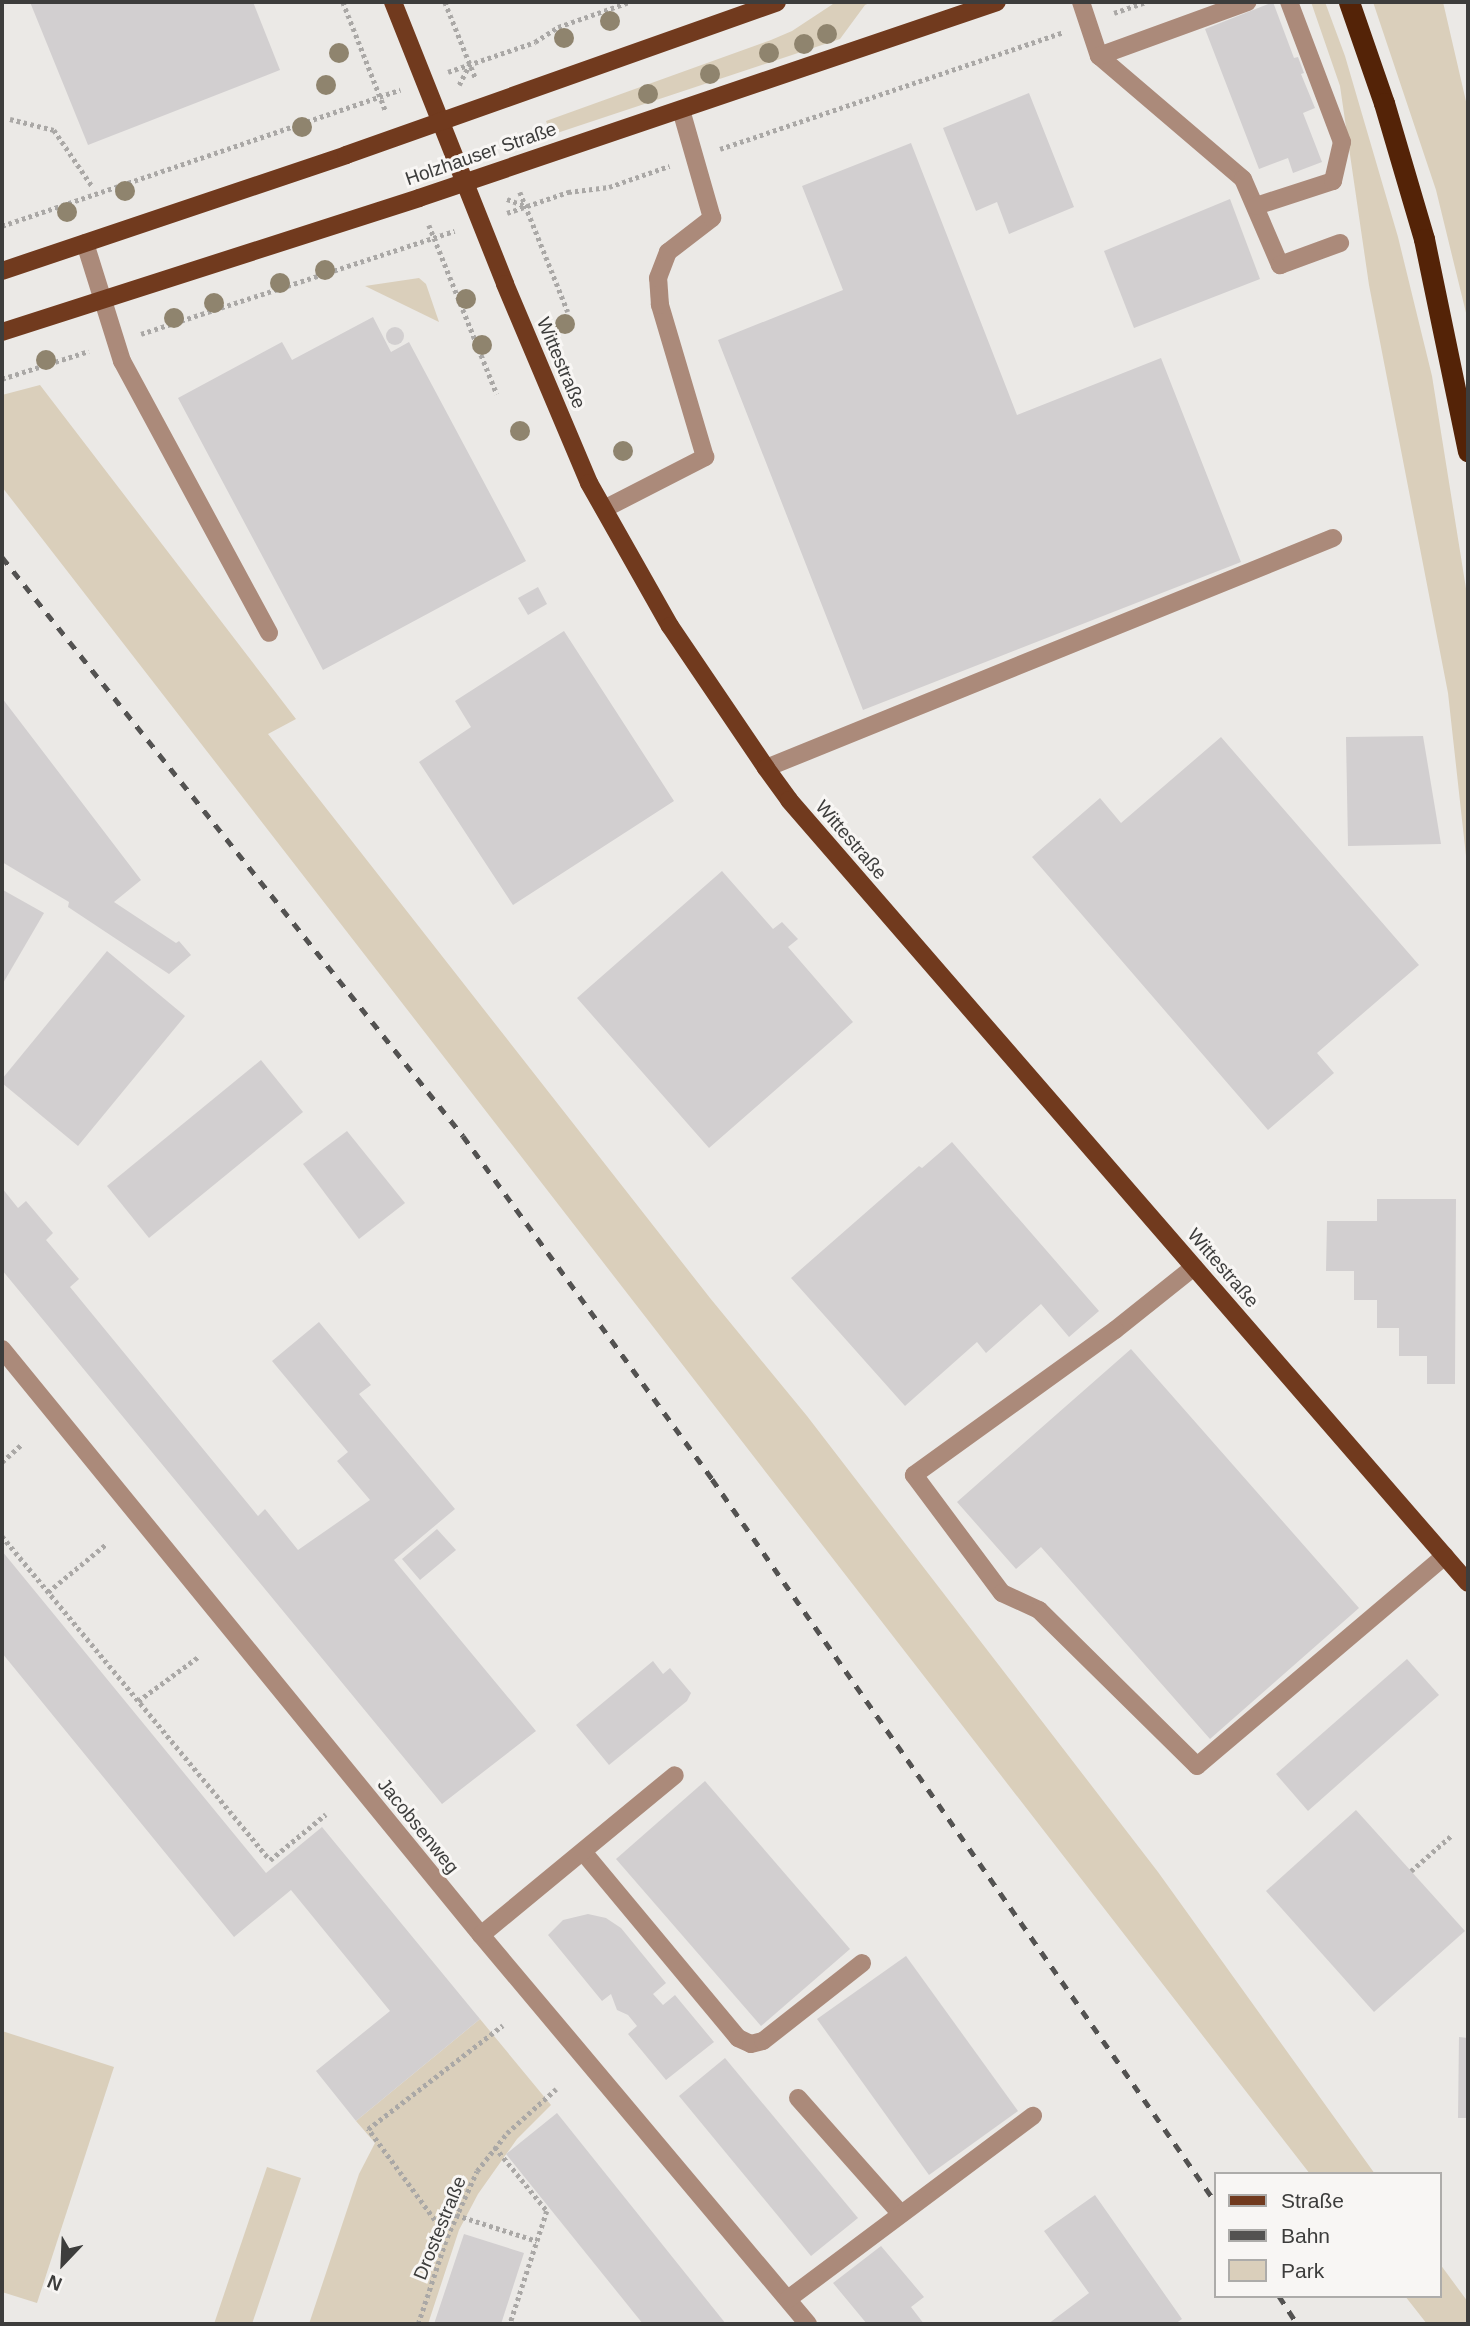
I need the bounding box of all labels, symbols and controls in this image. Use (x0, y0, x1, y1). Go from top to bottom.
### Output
street label: Holzhauser Straße (402, 117, 560, 191)
street label: Wittestraße (532, 314, 590, 412)
street label: Wittestraße (811, 796, 891, 884)
street label: Wittestraße (1183, 1224, 1263, 1312)
street label: Jacobsenweg (373, 1774, 463, 1878)
legend (1214, 2172, 1442, 2298)
street label: Drostestraße (409, 2173, 471, 2283)
text: Straße (1281, 2189, 1344, 2212)
text: Bahn (1281, 2224, 1330, 2247)
north arrow (28, 2228, 98, 2298)
text: Park (1281, 2259, 1324, 2282)
text: N (44, 2270, 65, 2295)

